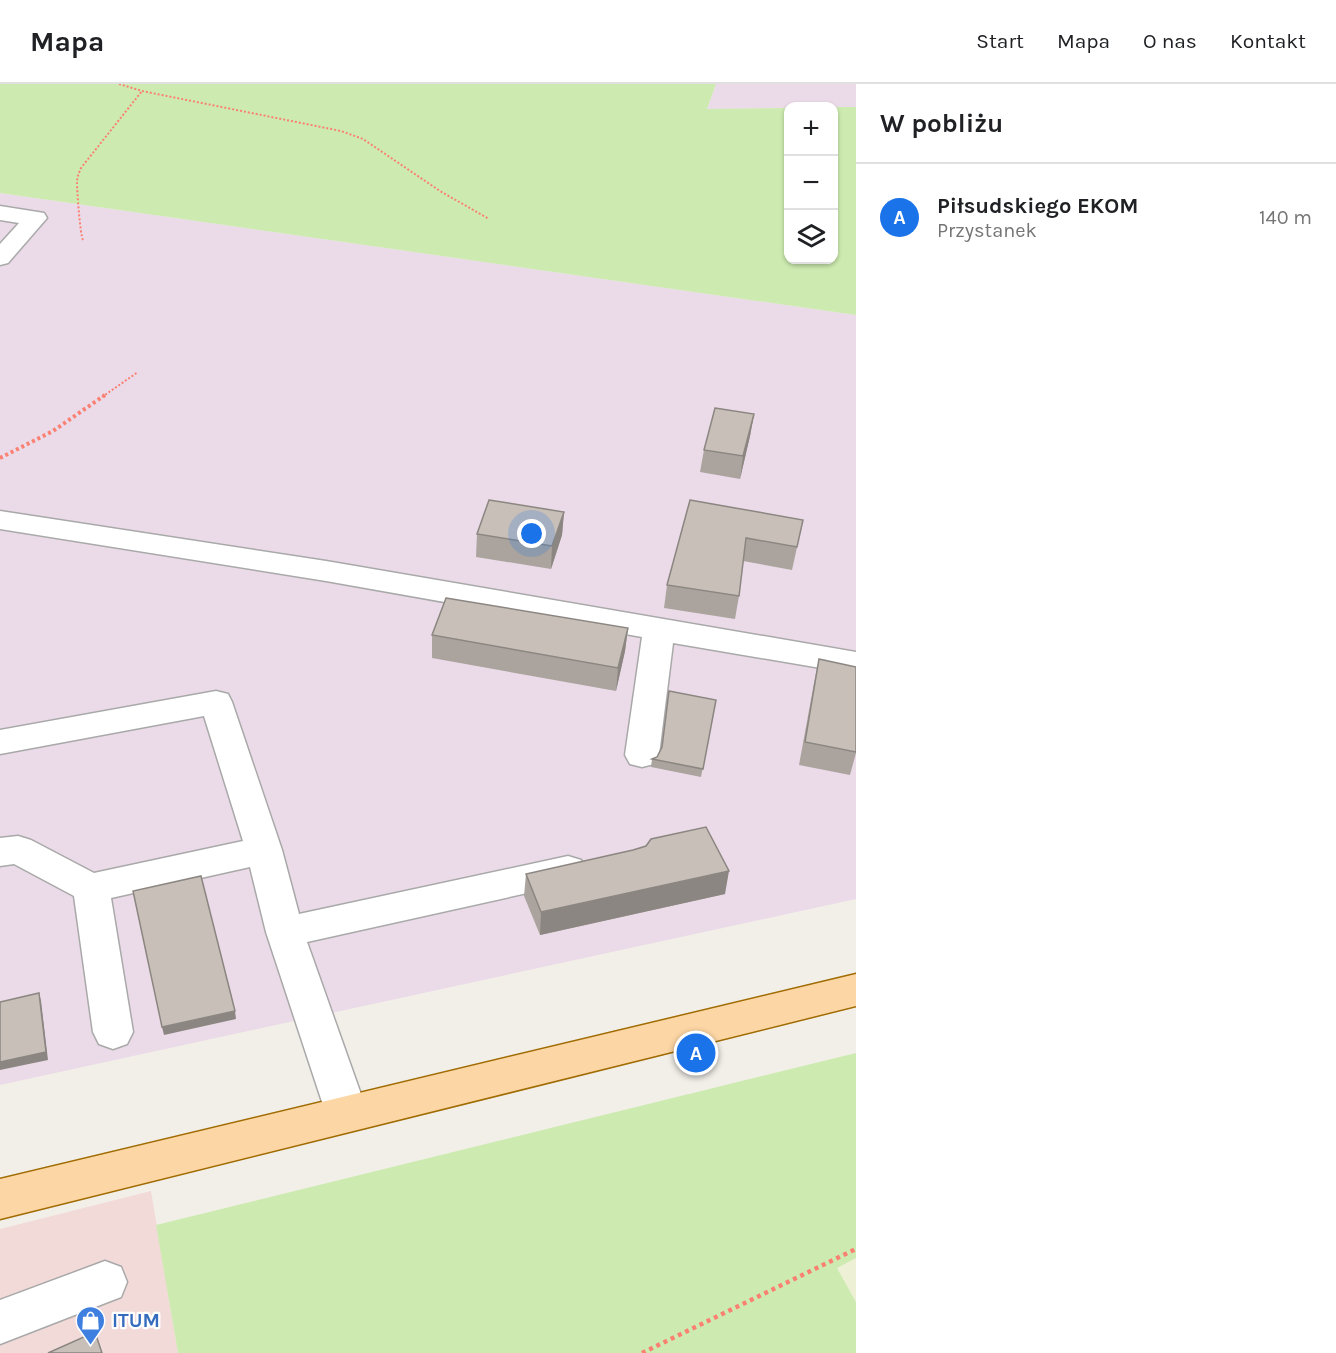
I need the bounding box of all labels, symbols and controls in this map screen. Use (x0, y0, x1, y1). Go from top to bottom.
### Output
text: Mapa (30, 25, 104, 58)
text: Start (976, 29, 1024, 53)
text: Mapa (1057, 29, 1110, 53)
text: O nas (1143, 29, 1197, 53)
text: Kontakt (1230, 29, 1306, 53)
map controls (784, 102, 838, 264)
button: + (784, 102, 838, 156)
text: W pobliżu (880, 108, 1003, 139)
button: − (784, 156, 838, 210)
text: Piłsudskiego EKOM (937, 193, 1138, 219)
text: A (893, 206, 906, 229)
text: 140 m (1259, 206, 1312, 229)
button: layers (784, 210, 838, 264)
text: Przystanek (937, 219, 1037, 242)
your location (517, 519, 546, 548)
pin: A (676, 1030, 716, 1076)
shop icon: ITUM (75, 1304, 107, 1346)
place label: ITUM (112, 1309, 160, 1332)

